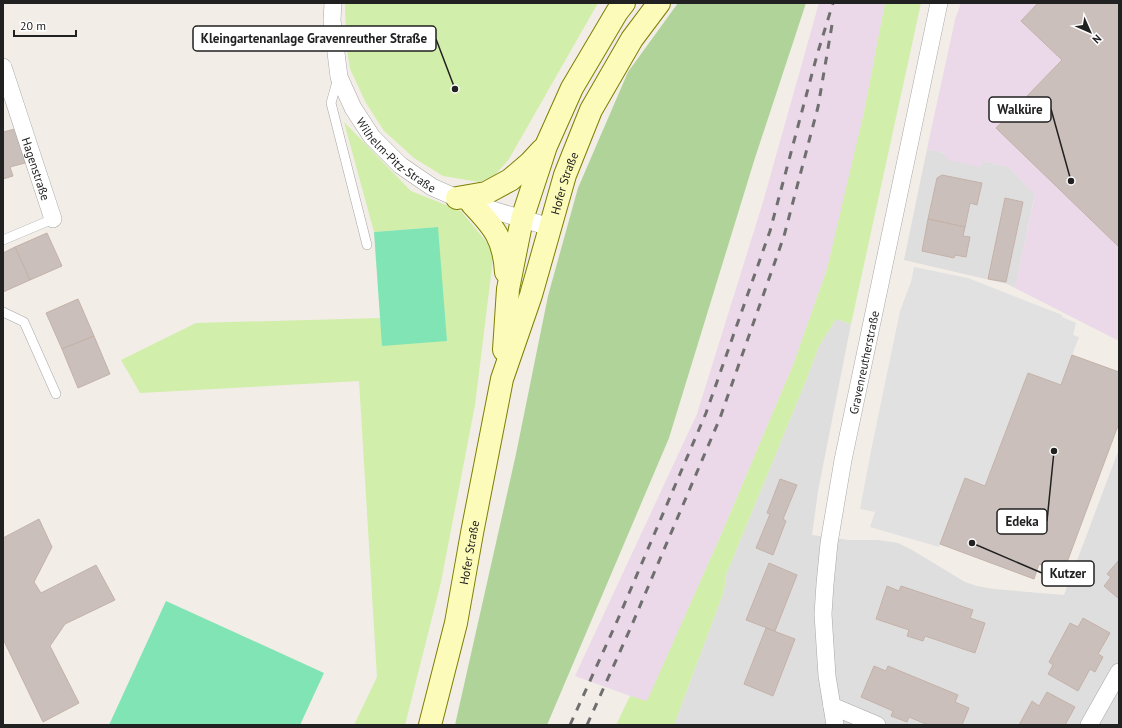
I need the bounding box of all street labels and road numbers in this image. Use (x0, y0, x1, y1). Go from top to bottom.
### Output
street label: Wilhelm-Pitz-Straße (354, 114, 438, 195)
street label: Hagenstraße (19, 135, 54, 202)
street label: Hofer Straße (547, 150, 581, 216)
street label: Gravenreutherstraße (845, 309, 882, 416)
street label: Hofer Straße (455, 519, 482, 586)

